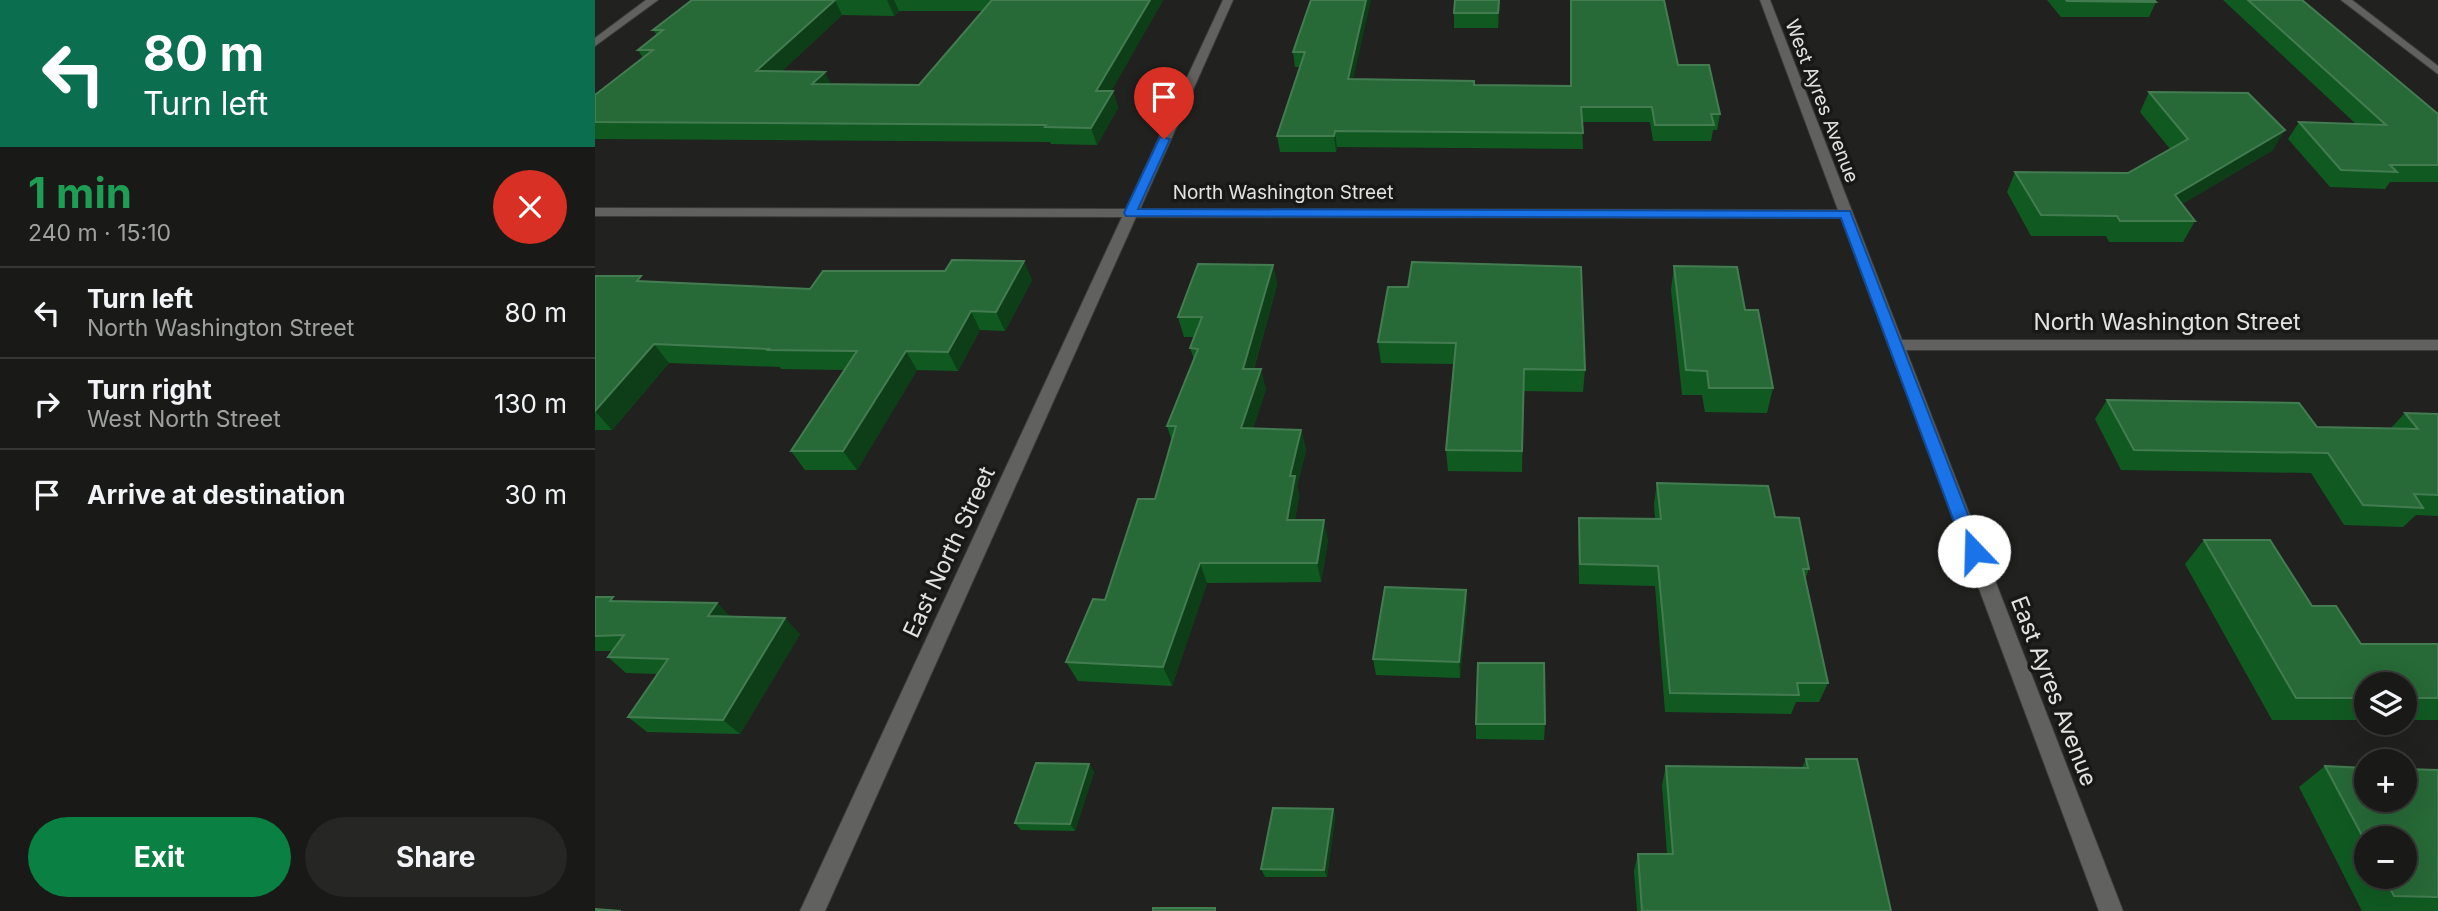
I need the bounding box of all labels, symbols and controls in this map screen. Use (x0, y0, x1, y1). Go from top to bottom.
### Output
street label: West Ayres Avenue (1780, 16, 1864, 186)
text: 80 m (143, 24, 264, 83)
icon: left (28, 28, 119, 119)
pin (1134, 67, 1194, 139)
icon: arrive (1145, 78, 1183, 116)
text: Turn left (143, 84, 268, 123)
text: 1 min (28, 167, 132, 218)
button: close (493, 170, 567, 244)
street label: North Washington Street (1173, 181, 1393, 204)
text: 240 m · 15:10 (28, 219, 171, 247)
text: Turn left (87, 283, 193, 314)
icon: left (28, 294, 66, 332)
text: 80 m (504, 297, 567, 328)
street label: North Washington Street (2033, 308, 2301, 336)
text: North Washington Street (87, 314, 354, 342)
text: Turn right (87, 374, 212, 405)
icon: right (28, 385, 66, 423)
text: 130 m (494, 388, 567, 419)
text: West North Street (87, 405, 281, 433)
street label: East North Street (897, 462, 1001, 642)
icon: arrive (28, 476, 66, 514)
text: Arrive at destination (87, 479, 346, 510)
text: 30 m (504, 479, 567, 510)
position arrow (1937, 514, 2011, 588)
street label: East Ayres Avenue (2005, 592, 2103, 790)
map controls (2354, 672, 2417, 889)
button: layers (2354, 672, 2417, 735)
button: + (2354, 749, 2417, 812)
button: Exit (28, 817, 291, 897)
button: Share (305, 817, 567, 897)
button: − (2354, 826, 2417, 889)

